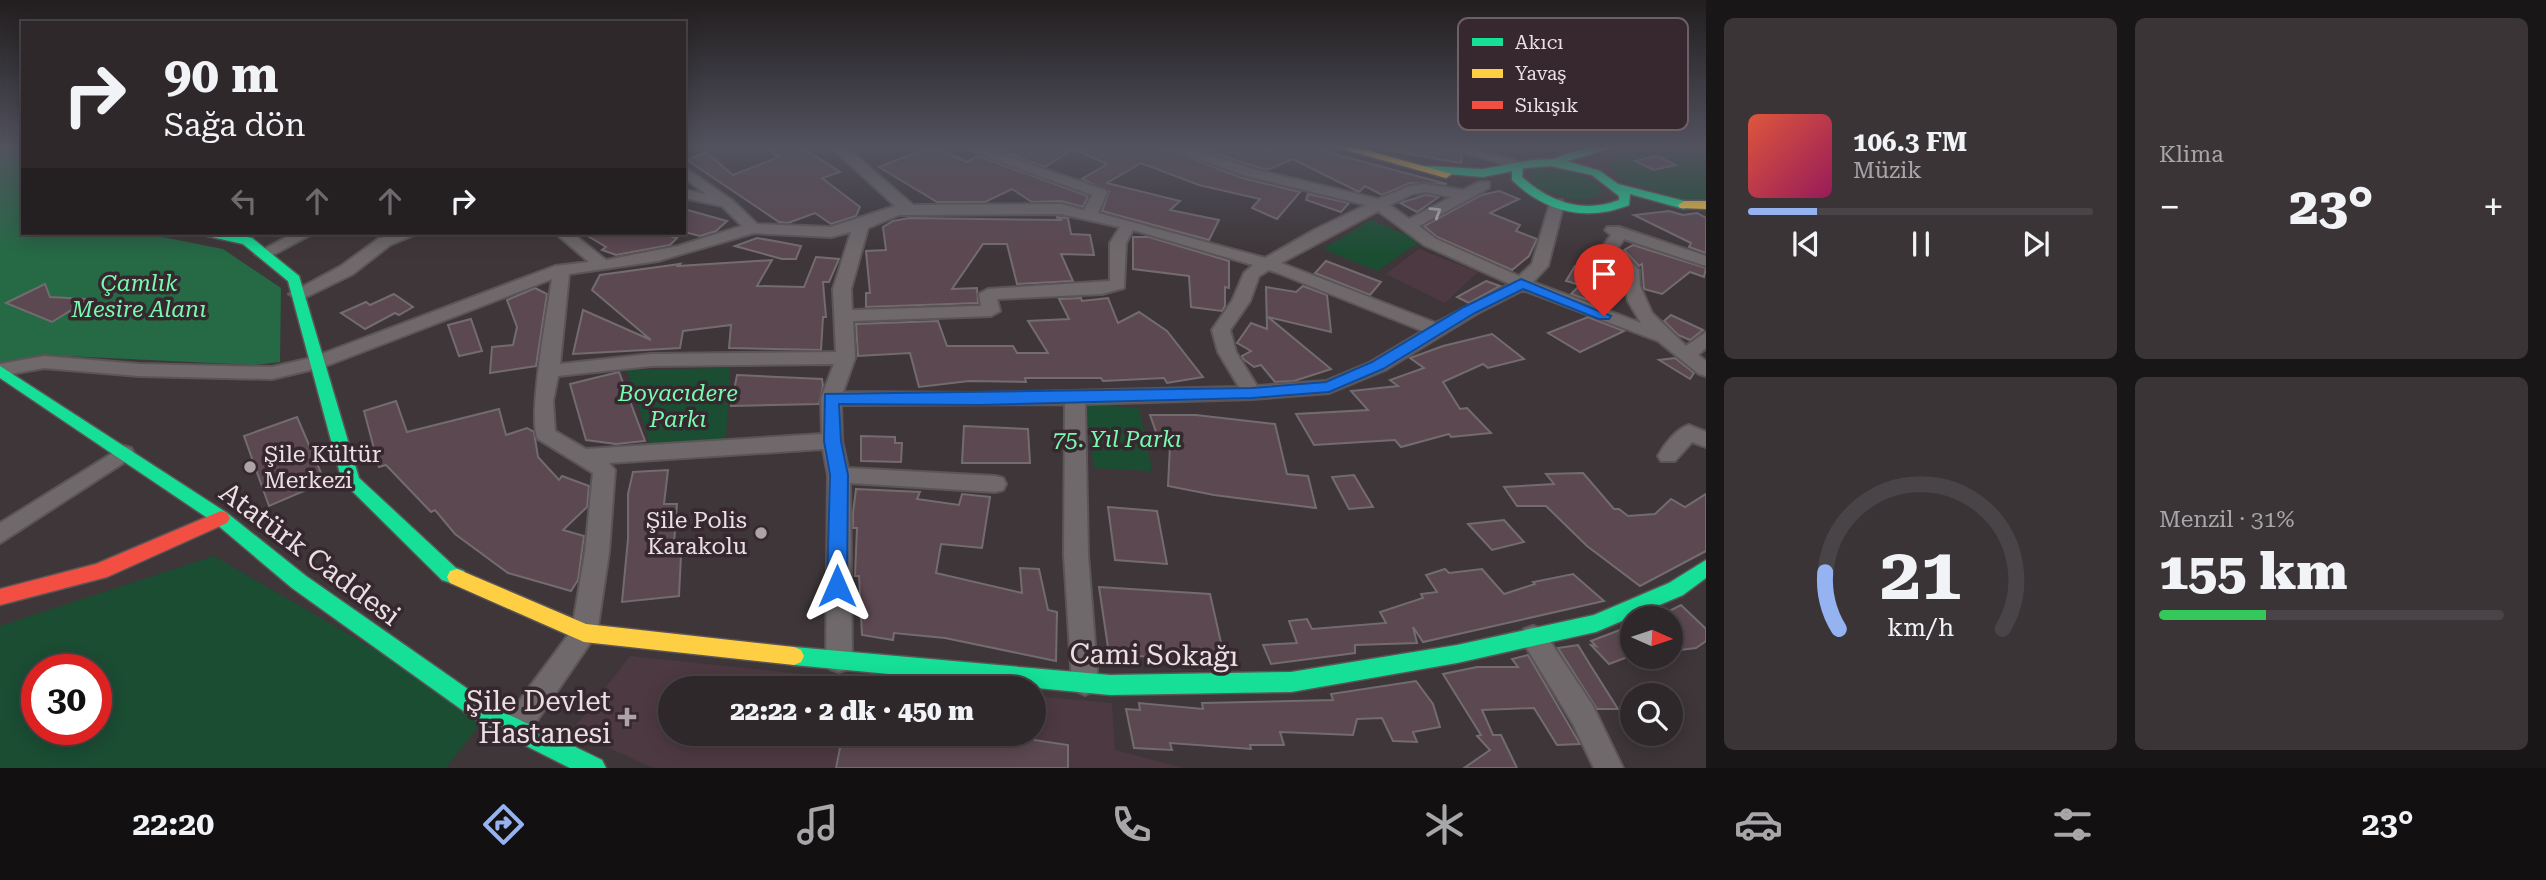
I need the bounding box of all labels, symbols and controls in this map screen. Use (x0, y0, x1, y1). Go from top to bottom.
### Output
legend (1458, 18, 1688, 130)
text: Akıcı (1515, 31, 1563, 54)
text: 90 m (164, 47, 279, 104)
icon: right (49, 49, 140, 140)
text: Yavaş (1515, 62, 1566, 85)
text: Sıkışık (1515, 94, 1578, 117)
text: Sağa dön (164, 106, 305, 144)
text: 106.3 FM (1853, 127, 1967, 157)
text: Klima (2159, 141, 2224, 168)
text: Müzik (1853, 157, 1922, 184)
text: 23° (2289, 176, 2374, 237)
icon: left (225, 182, 263, 220)
icon: ahead (298, 182, 336, 220)
icon: ahead (371, 182, 409, 220)
icon: right (444, 182, 482, 220)
text: − (2159, 185, 2180, 229)
text: + (2483, 185, 2504, 229)
one-way arrow (1429, 207, 1442, 220)
icon: previous (1787, 225, 1825, 263)
icon: pause (1902, 225, 1940, 263)
icon: next (2017, 225, 2055, 263)
pin (1574, 244, 1634, 316)
icon: arrive (1585, 255, 1623, 293)
park label: Çamlık Mesire Alanı (70, 270, 207, 323)
park label: Boyacıdere Parkı (617, 380, 738, 433)
park label: 75. Yıl Parkı (1052, 426, 1182, 453)
place label: Şile Kültür Merkezi (264, 441, 381, 494)
marker: Şile Kültür Merkezi (242, 459, 258, 475)
street label: Atatürk Caddesi (213, 475, 407, 633)
text: Menzil · 31% (2159, 506, 2295, 533)
place label: Şile Polis Karakolu (646, 507, 747, 560)
marker: Şile Polis Karakolu (753, 525, 769, 541)
text: 21 (1880, 533, 1961, 618)
text: 155 km (2159, 541, 2347, 602)
position arrow (800, 549, 874, 623)
north arrow (1620, 606, 1684, 668)
map controls (1620, 606, 1683, 746)
text: km/h (1887, 613, 1954, 642)
street label: Cami Sokağı (1069, 637, 1239, 673)
speed limit sign: 30 (21, 654, 112, 745)
button: search (1620, 683, 1683, 746)
place label: Şile Devlet Hastanesi (466, 685, 611, 750)
text: 22:22 · 2 dk · 450 m (730, 696, 974, 726)
marker: Şile Devlet Hastanesi (617, 707, 637, 727)
icon: directions (479, 800, 528, 849)
icon: music (793, 800, 842, 849)
icon: phone (1107, 800, 1156, 849)
icon: climate (1420, 800, 1469, 849)
icon: car (1734, 800, 1783, 849)
icon: filters (2048, 800, 2097, 849)
text: 22:20 (132, 805, 214, 843)
text: 23° (2362, 805, 2414, 843)

